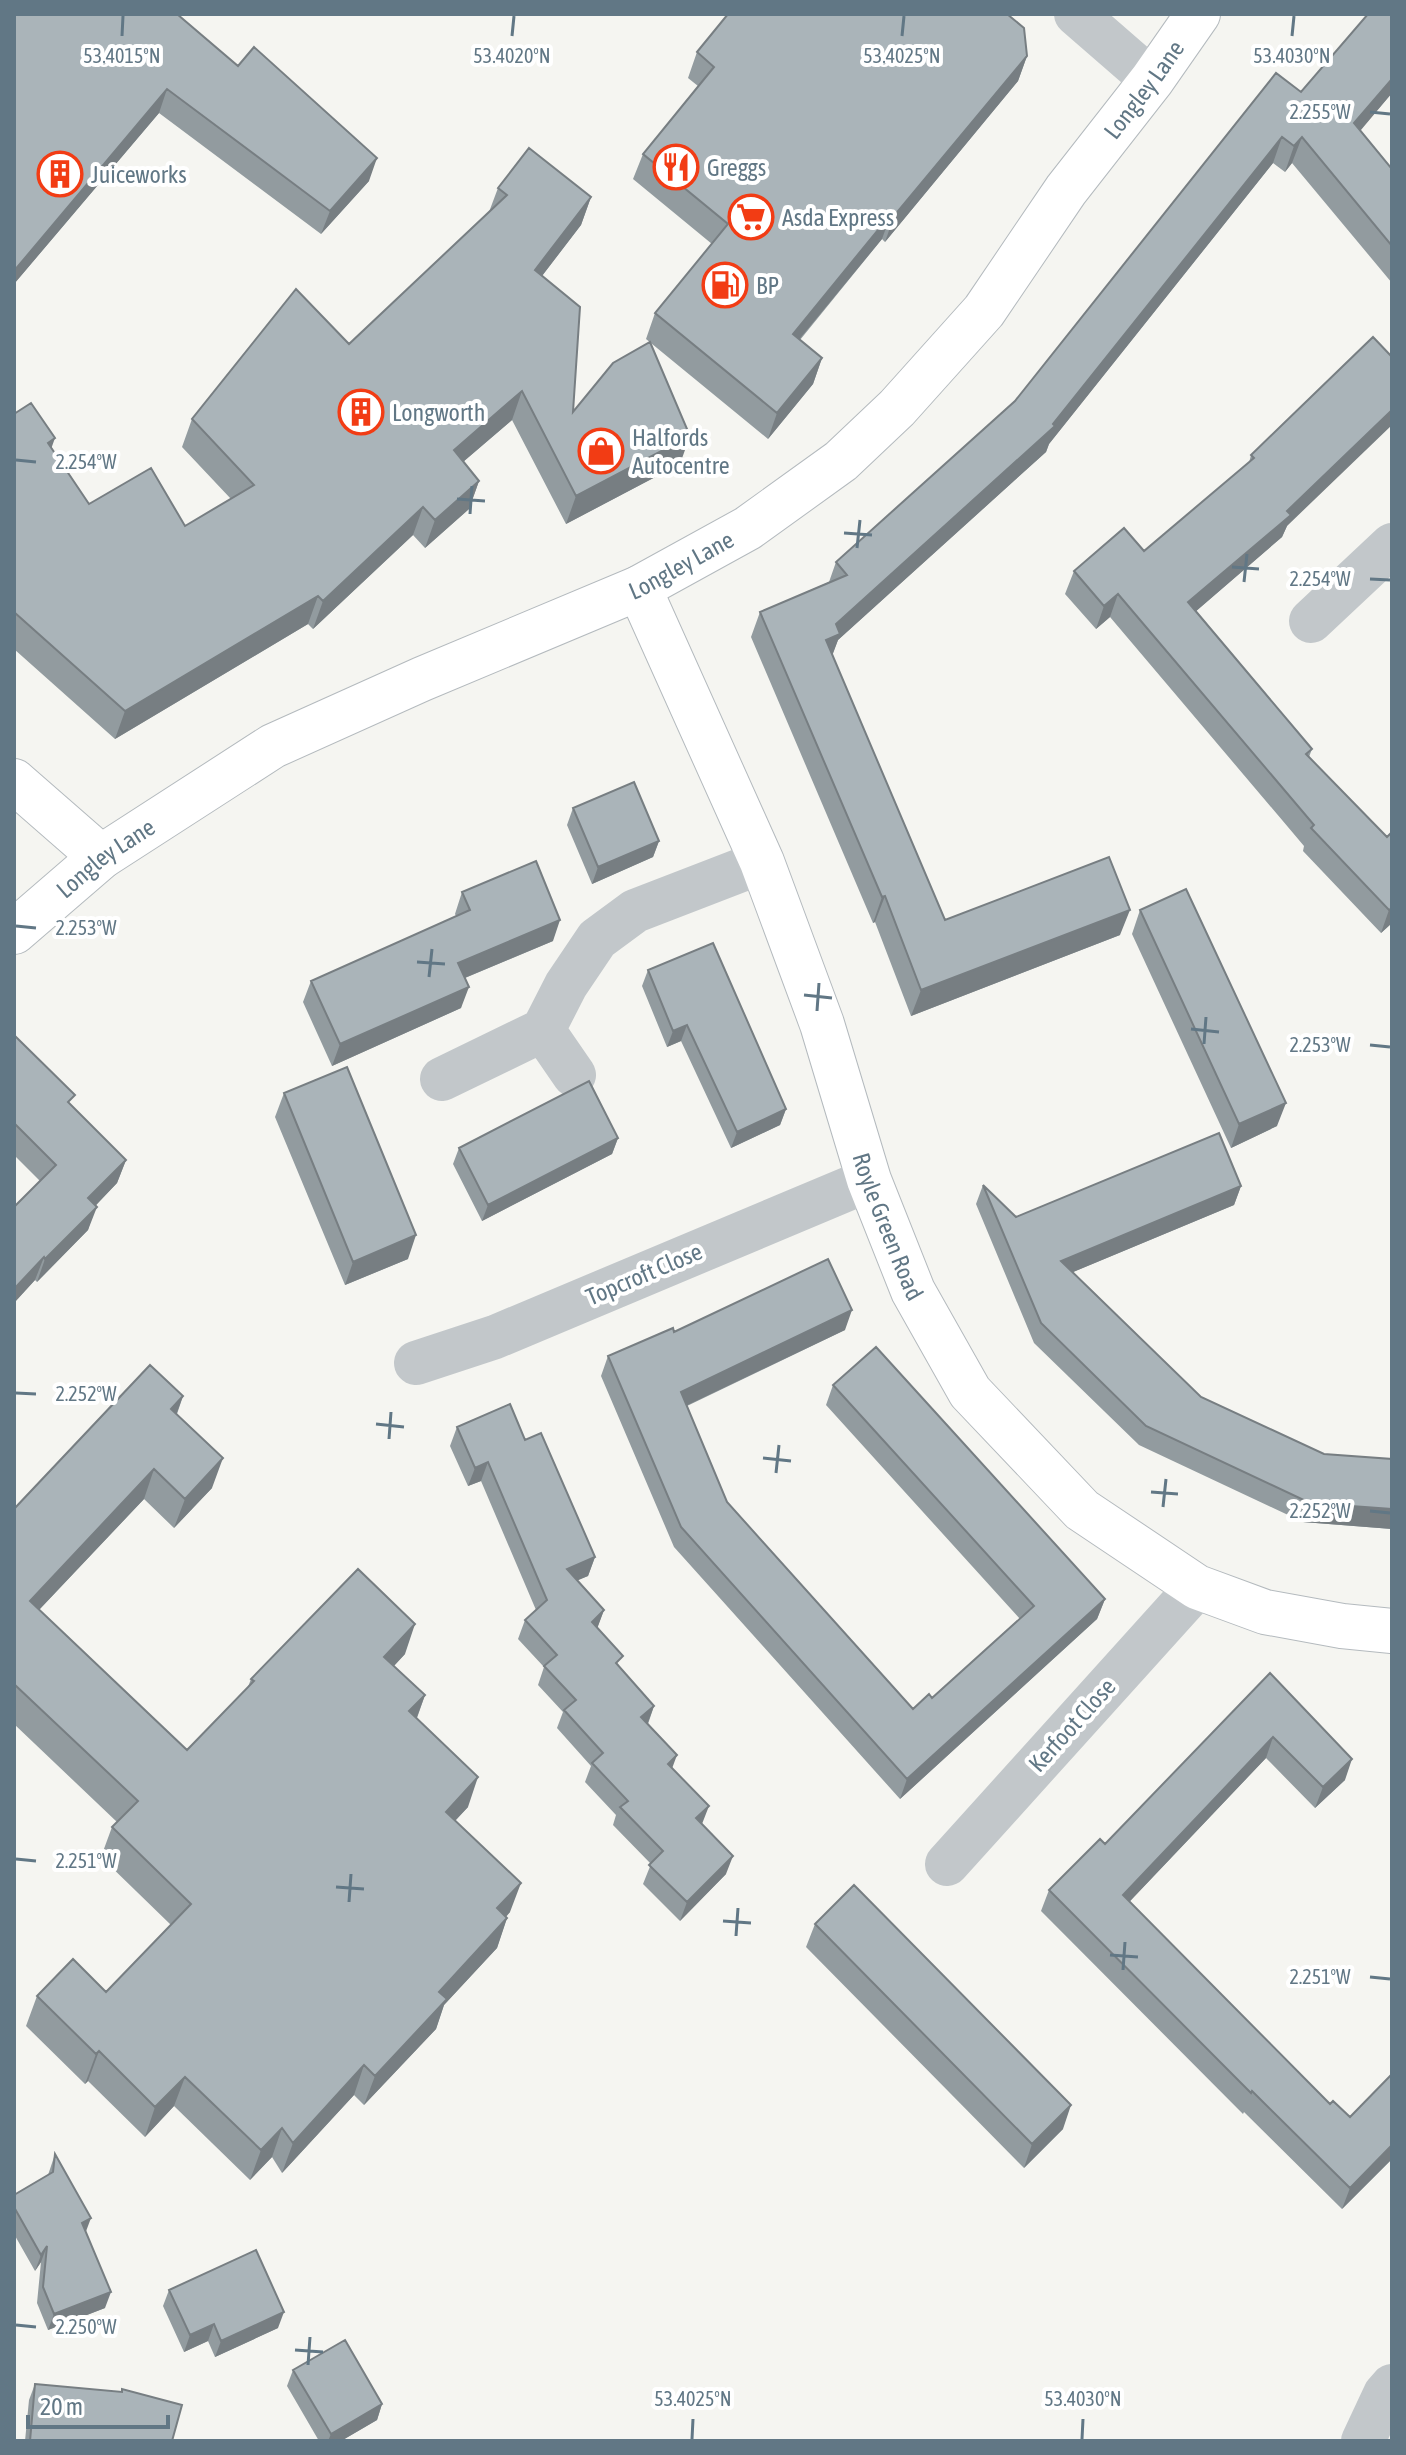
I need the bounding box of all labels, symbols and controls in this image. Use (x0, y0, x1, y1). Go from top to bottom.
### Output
street label: Longley Lane (1098, 35, 1189, 144)
text: 53.4015°N (83, 44, 161, 67)
text: 53.4020°N (473, 44, 551, 67)
text: 53.4025°N (863, 44, 941, 67)
text: 53.4030°N (1253, 44, 1331, 67)
text: 2.255°W (1289, 100, 1351, 123)
restaurant icon: Greggs (652, 143, 700, 191)
building icon: Juiceworks (36, 150, 84, 198)
place label: Greggs (707, 154, 766, 181)
place label: Juiceworks (91, 161, 187, 188)
supermarket icon: Asda Express (727, 193, 775, 241)
place label: Asda Express (782, 204, 894, 231)
fuel station icon: BP (701, 261, 749, 309)
place label: BP (756, 272, 779, 299)
building icon: Longworth (337, 388, 385, 436)
place label: Longworth (392, 399, 485, 426)
place label: Halfords Autocentre (632, 424, 730, 479)
shop icon: Halfords Autocentre (577, 427, 625, 475)
text: 2.254°W (55, 450, 117, 473)
street label: Longley Lane (625, 525, 738, 604)
text: 2.254°W (1289, 567, 1351, 590)
street label: Longley Lane (51, 813, 159, 903)
text: 2.253°W (55, 916, 117, 939)
text: 2.253°W (1289, 1033, 1351, 1056)
street label: Royle Green Road (848, 1149, 929, 1305)
street label: Topcroft Close (582, 1237, 706, 1311)
text: 2.252°W (55, 1382, 117, 1405)
text: 2.252°W (1289, 1499, 1351, 1522)
street label: Kerfoot Close (1023, 1673, 1121, 1777)
text: 2.251°W (55, 1849, 117, 1872)
text: 2.251°W (1289, 1965, 1351, 1988)
text: 2.250°W (55, 2315, 117, 2338)
scale bar (28, 2379, 168, 2429)
text: 53.4025°N (654, 2387, 732, 2410)
text: 53.4030°N (1044, 2387, 1122, 2410)
text: 20 m (40, 2393, 83, 2420)

